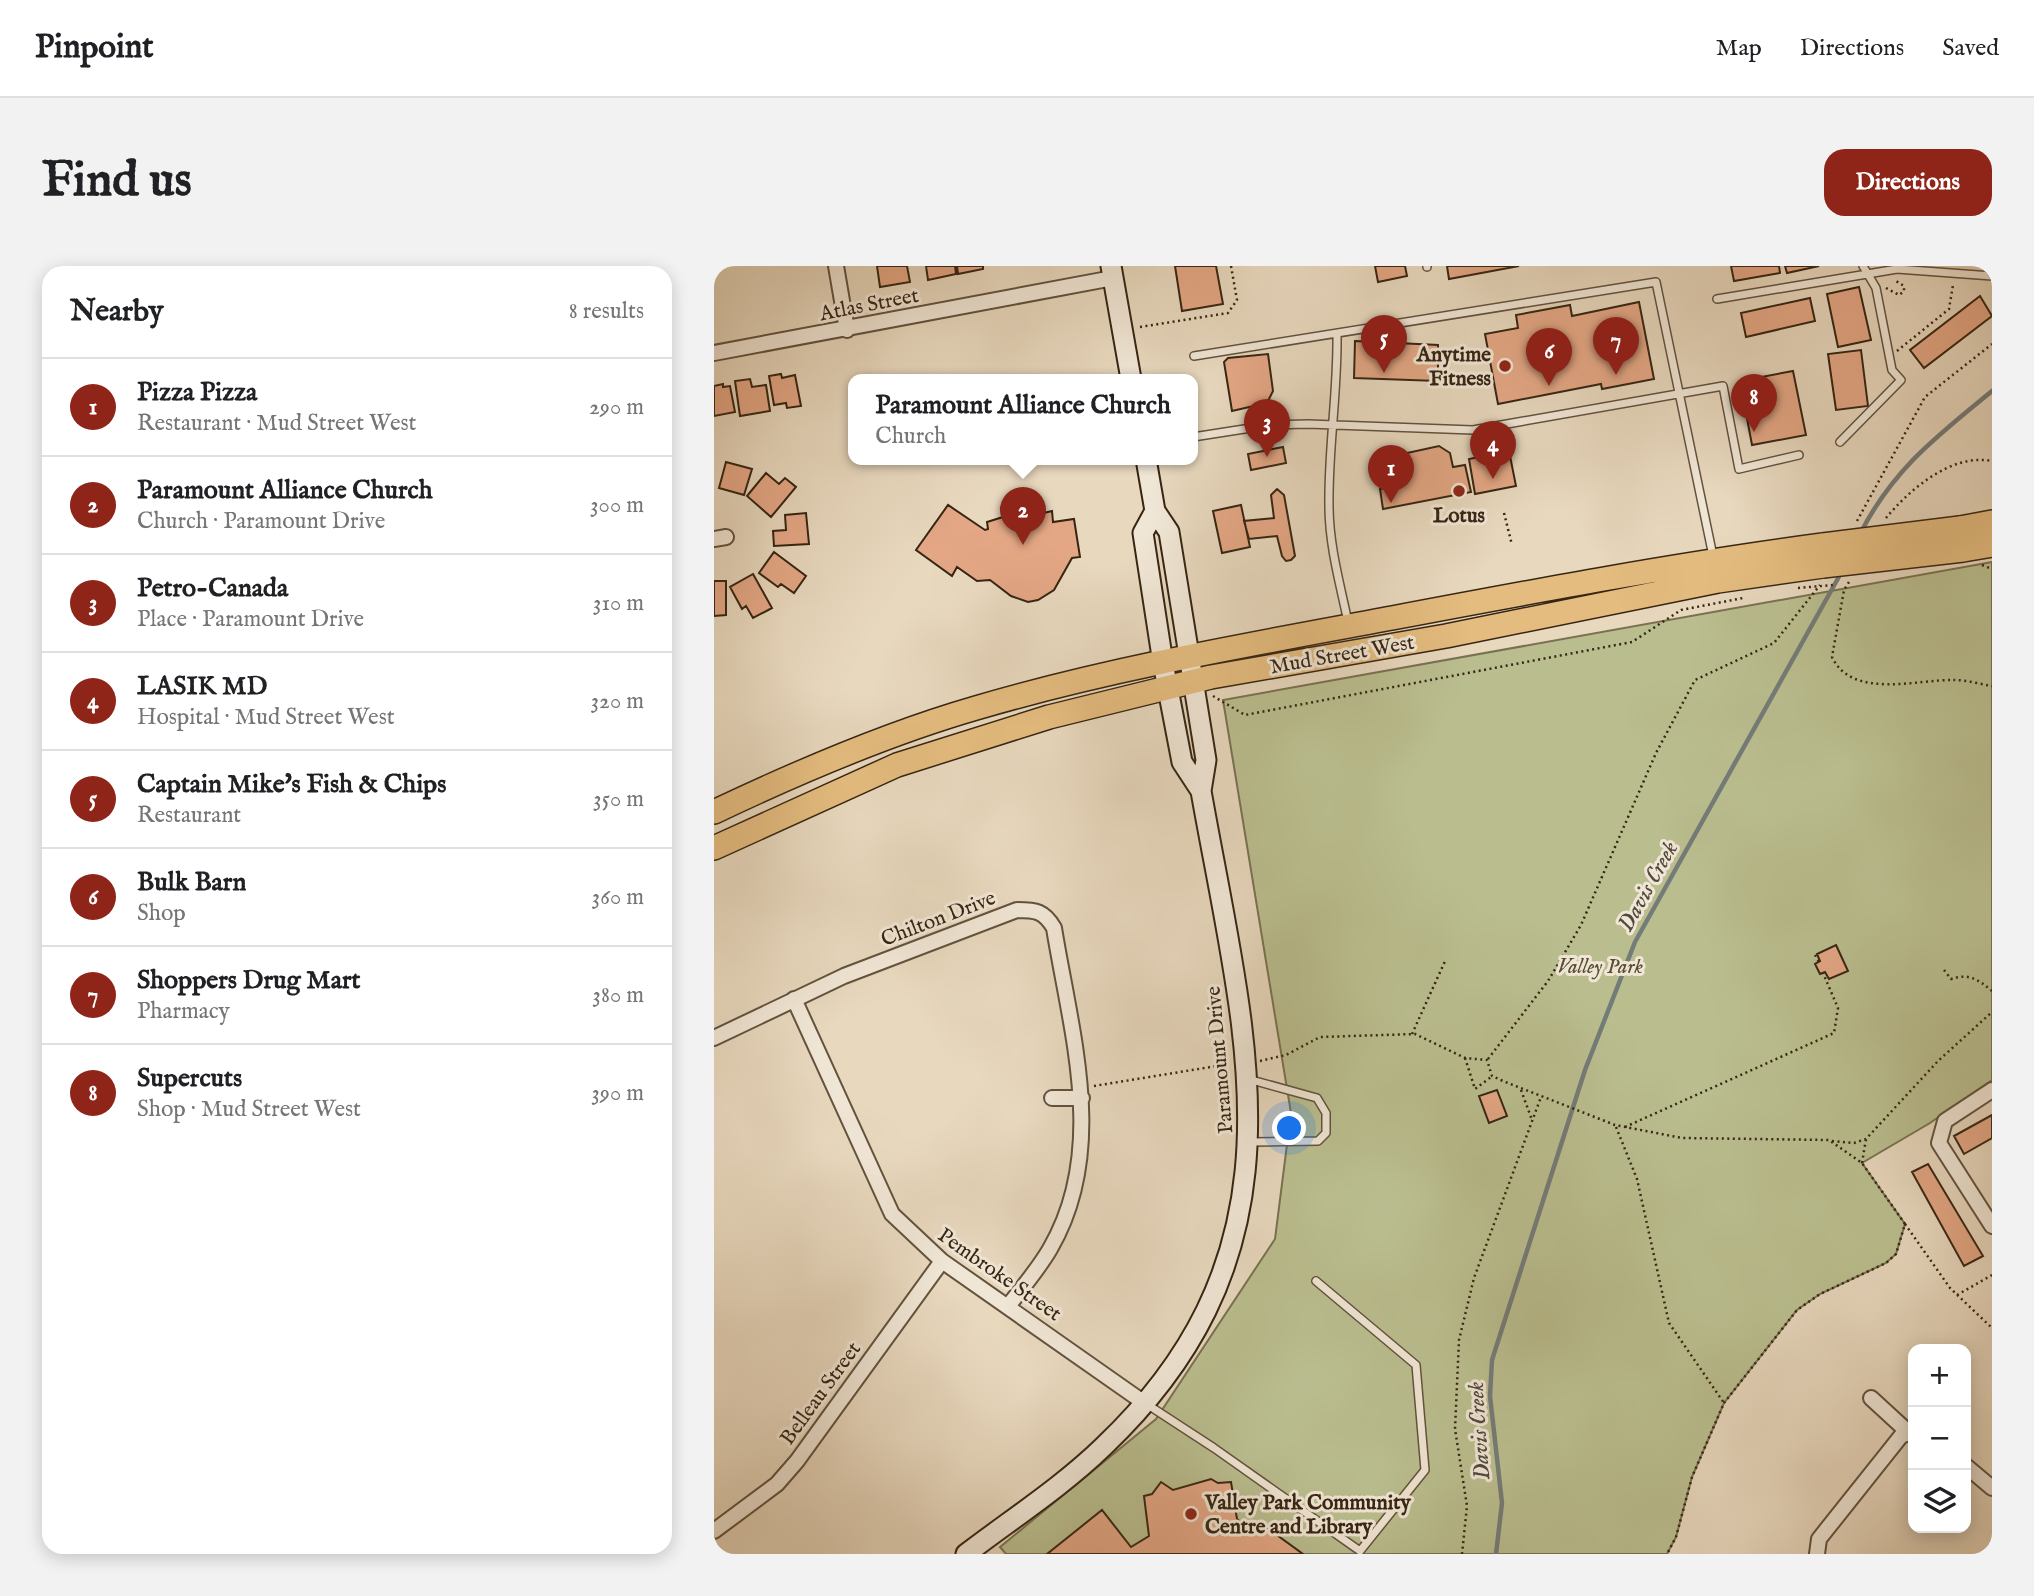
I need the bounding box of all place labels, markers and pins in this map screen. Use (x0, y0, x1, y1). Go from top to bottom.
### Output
pin: 5 (1361, 315, 1407, 373)
pin: 7 (1593, 317, 1639, 375)
pin: 6 (1526, 328, 1572, 386)
place label: Anytime Fitness (1416, 342, 1491, 393)
marker: Anytime Fitness (1497, 358, 1513, 374)
pin: 8 (1731, 374, 1777, 432)
pin: 3 (1244, 399, 1290, 457)
pin: 4 (1470, 421, 1516, 479)
pin: 1 (1368, 445, 1414, 503)
marker: Lotus (1451, 483, 1467, 499)
pin: 2 (1000, 487, 1046, 545)
place label: Lotus (1433, 503, 1485, 530)
place label: Valley Park Community Centre and Library (1204, 1490, 1411, 1541)
marker: Valley Park Community Centre and Library (1183, 1506, 1199, 1522)

